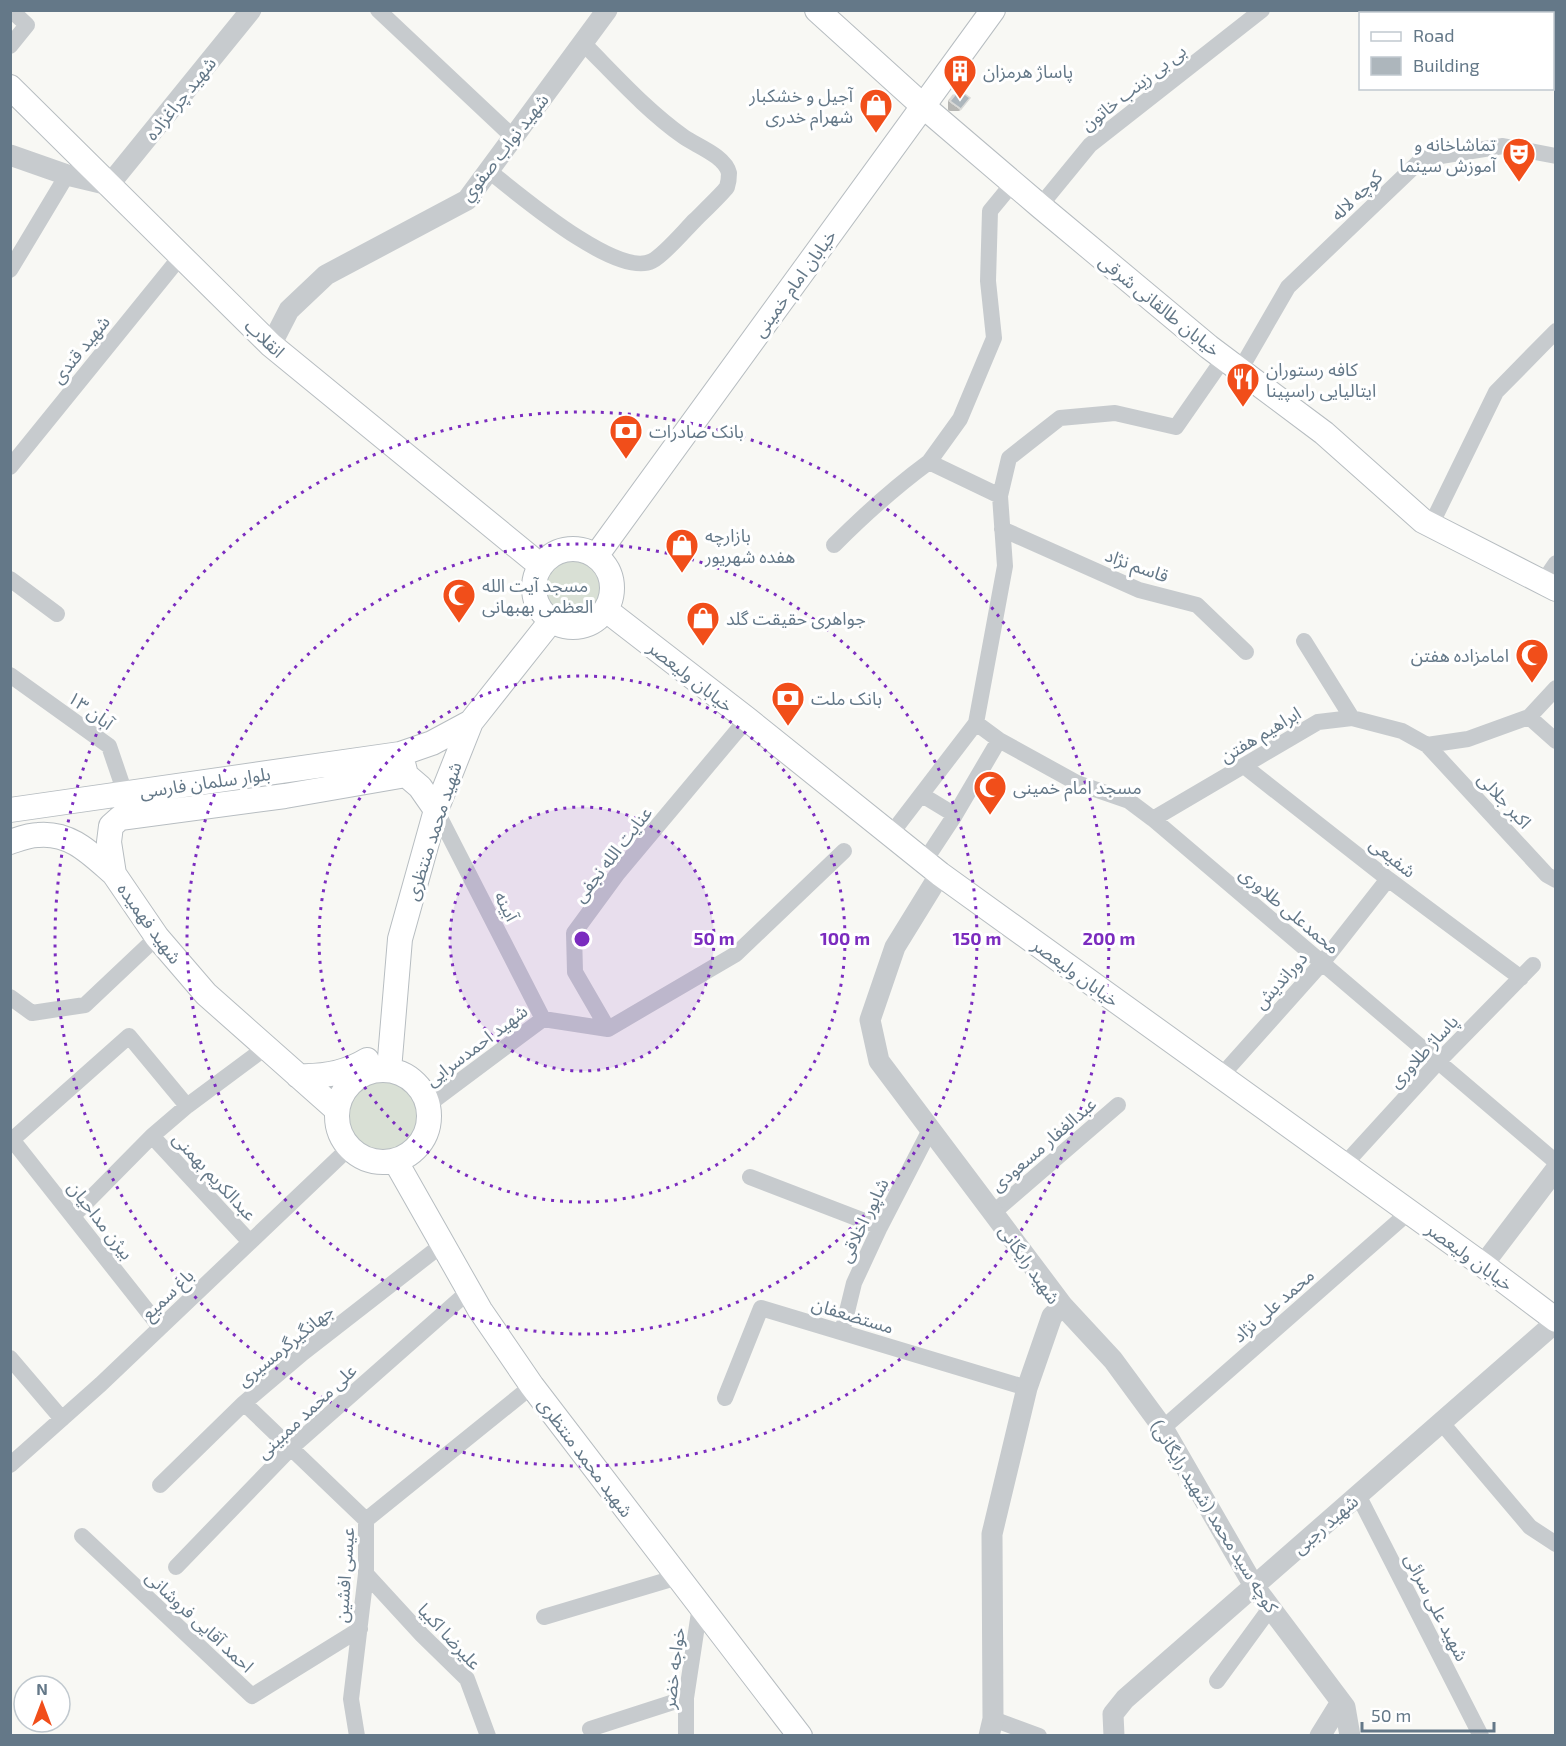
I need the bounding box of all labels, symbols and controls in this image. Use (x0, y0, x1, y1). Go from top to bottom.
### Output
legend (1359, 12, 1554, 90)
text: Road (1413, 24, 1454, 46)
street label: بی بی زینب خاتون (1076, 39, 1191, 136)
street label: شهید چراغزاده (140, 52, 221, 145)
building icon: پاساژ هرمزان (942, 53, 978, 100)
text: Building (1413, 54, 1480, 76)
place label: پاساژ هرمزان (983, 60, 1073, 83)
place label: آجیل و خشکبار شهرام خدری (748, 84, 854, 131)
shop icon: آجیل و خشکبار شهرام خدری (858, 87, 894, 134)
street label: شهید نواب صفوي (455, 89, 555, 207)
place label: تماشاخانه و آموزش سینما (1399, 133, 1497, 177)
theatre icon: تماشاخانه و آموزش سینما (1501, 136, 1537, 183)
street label: کوچه لاله (1326, 165, 1388, 226)
street label: خیابان امام خمینی (748, 225, 844, 344)
street label: خیابان طالقانی شرقی (1094, 249, 1225, 361)
street label: شهید قندی (46, 311, 115, 388)
street label: انقلاب (240, 314, 290, 362)
place label: کافه رستوران ایتالیایی راسپینا (1266, 358, 1376, 402)
restaurant icon: کافه رستوران ایتالیایی راسپینا (1225, 361, 1261, 408)
bank icon: بانک صادرات (608, 413, 644, 460)
place label: بانک صادرات (649, 420, 744, 443)
place label: بازارچه هفده شهریور (704, 524, 795, 568)
shop icon: بازارچه هفده شهریور (664, 527, 700, 574)
street label: قاسم نژاد (1101, 543, 1172, 589)
place label: مسجد آیت الله العظمی بهبهانی (482, 574, 593, 618)
mosque icon: مسجد آیت الله العظمی بهبهانی (441, 577, 477, 624)
shop icon: جواهری حقیقت گلد (685, 600, 721, 647)
place label: جواهری حقیقت گلد (726, 607, 866, 630)
street label: خیابان ولیعصر (643, 635, 738, 717)
mosque icon: امامزاده هفتن (1514, 637, 1550, 684)
place label: امامزاده هفتن (1411, 644, 1509, 667)
bank icon: بانک ملت (770, 680, 806, 727)
street label: ۱۳ آبان (63, 686, 119, 735)
place label: بانک ملت (811, 687, 882, 709)
street label: ابراهیم هفتن (1216, 701, 1306, 769)
street label: شهید محمد منتظری (400, 759, 467, 903)
street label: بلوار سلمان فارسی (138, 762, 272, 803)
street label: اکبر جلالی (1473, 768, 1536, 833)
mosque icon: مسجد امام خمینی (972, 769, 1008, 816)
place label: مسجد امام خمینی (1013, 776, 1142, 802)
street label: عنایت الله نجفی (568, 802, 657, 907)
street label: شفیعی (1365, 832, 1420, 883)
street label: محمدعلی طلاوری (1235, 862, 1345, 959)
street label: شهید فهمیده (113, 878, 187, 968)
street label: آبینه (490, 887, 524, 925)
text: 50 m (693, 927, 735, 949)
text: 100 m (820, 927, 870, 949)
text: 150 m (953, 927, 1001, 949)
text: 200 m (1083, 927, 1135, 949)
centre of rings (572, 929, 592, 949)
street label: خیابان ولیعصر (1027, 933, 1124, 1012)
street label: دوراندیش (1248, 947, 1312, 1014)
street label: شهید احمدسرایی (421, 999, 532, 1091)
street label: پاساژ طلاوری (1384, 1010, 1463, 1093)
street label: عبدالغفار مسعودی (986, 1092, 1101, 1197)
street label: عبدالکریم بهمنی (166, 1127, 262, 1227)
street label: شاپور اخلاقی (833, 1174, 894, 1266)
street label: بیژن مداحیان (63, 1176, 138, 1264)
street label: خیابان ولیعصر (1421, 1217, 1518, 1296)
street label: شهید رایگانی (994, 1220, 1065, 1308)
street label: باغ سمیع (136, 1264, 200, 1327)
street label: محمد علی نژاد (1228, 1264, 1319, 1347)
street label: مستضعفان (809, 1292, 897, 1339)
street label: جهانگیرگرمسیری (232, 1299, 338, 1392)
street label: علی محمد ممبینی (251, 1359, 361, 1464)
street label: شهید محمد منتظری (533, 1393, 638, 1522)
street label: کوچه سید محمد (شهید رایگانی) (1146, 1415, 1284, 1618)
street label: شهید رجبی (1288, 1490, 1363, 1559)
street label: عیسی افشین (330, 1526, 359, 1624)
street label: شهید علی سرائی (1399, 1549, 1474, 1665)
street label: احمد آقایی فروشانی (141, 1565, 259, 1677)
street label: علیرضا اکبیا (413, 1598, 486, 1675)
street label: خواجه خضر (657, 1626, 690, 1711)
north arrow (12, 1674, 72, 1734)
text: N (36, 1679, 48, 1698)
scale bar (1362, 1695, 1494, 1733)
text: 50 m (1371, 1704, 1411, 1726)

